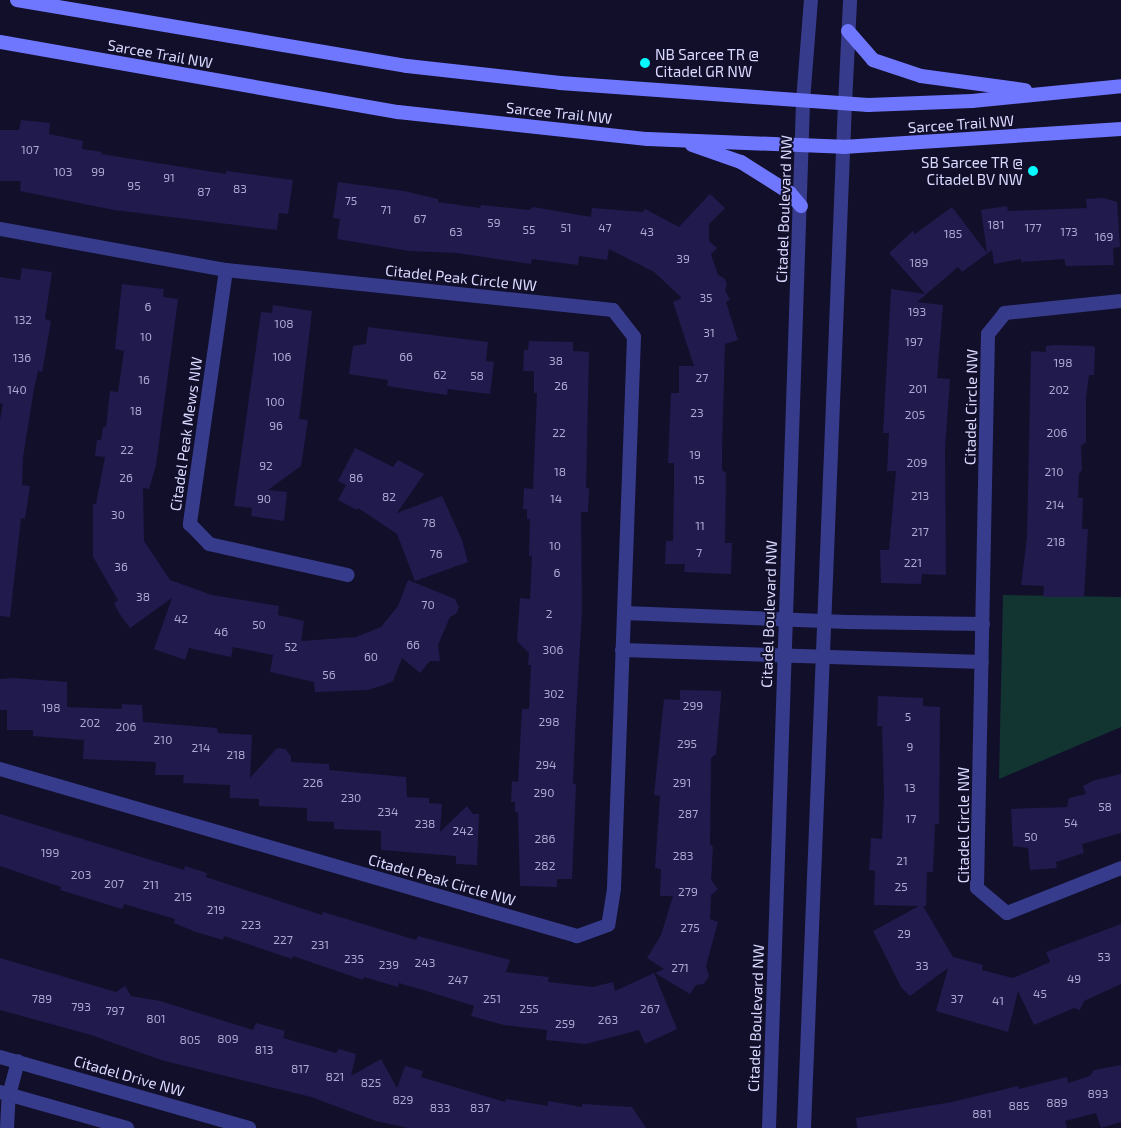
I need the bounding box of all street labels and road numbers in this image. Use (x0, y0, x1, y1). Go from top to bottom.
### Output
street label: Sarcee Trail NW (106, 36, 214, 72)
street label: Sarcee Trail NW (505, 98, 613, 128)
street label: Sarcee Trail NW (907, 111, 1015, 137)
street label: Citadel Boulevard NW (772, 135, 796, 283)
street label: Citadel Peak Circle NW (384, 261, 538, 295)
street label: Citadel Circle NW (961, 348, 981, 466)
street label: Citadel Peak Mews NW (166, 355, 206, 513)
street label: Citadel Boulevard NW (757, 540, 781, 688)
street label: Citadel Circle NW (955, 767, 973, 883)
street label: Citadel Peak Circle NW (366, 850, 518, 910)
street label: Citadel Boulevard NW (744, 944, 768, 1092)
street label: Citadel Drive NW (72, 1052, 186, 1100)

